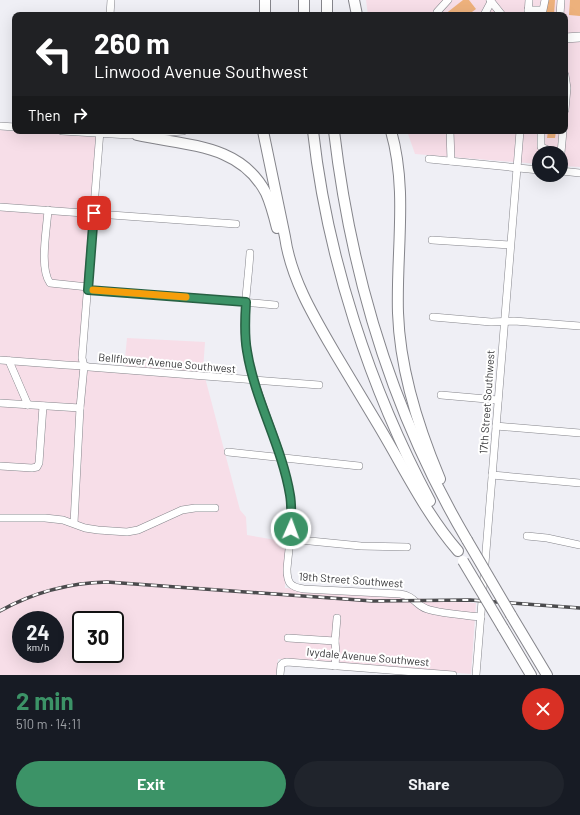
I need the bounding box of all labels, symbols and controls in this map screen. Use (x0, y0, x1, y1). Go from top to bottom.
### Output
text: 260 m (94, 26, 170, 60)
icon: left (28, 28, 80, 80)
text: Linwood Avenue Southwest (94, 60, 308, 82)
icon: right (69, 104, 91, 126)
text: Then (28, 106, 61, 124)
map controls (532, 146, 568, 182)
button: search (532, 146, 568, 182)
pin (77, 196, 111, 230)
icon: arrive (83, 202, 105, 224)
street label: 17th Street Southwest (476, 349, 497, 454)
street label: Bellflower Avenue Southwest (98, 350, 236, 375)
position arrow (270, 508, 312, 550)
street label: 19th Street Southwest (298, 569, 404, 590)
speed limit sign: 30 (72, 611, 124, 663)
text: 24 (26, 620, 50, 644)
text: km/h (27, 641, 49, 653)
street label: Ivydale Avenue Southwest (306, 645, 430, 668)
text: 2 min (16, 686, 74, 715)
button: close (522, 688, 564, 730)
text: 510 m · 14:11 (16, 716, 81, 732)
button: Exit (16, 761, 286, 807)
button: Share (294, 761, 564, 807)

